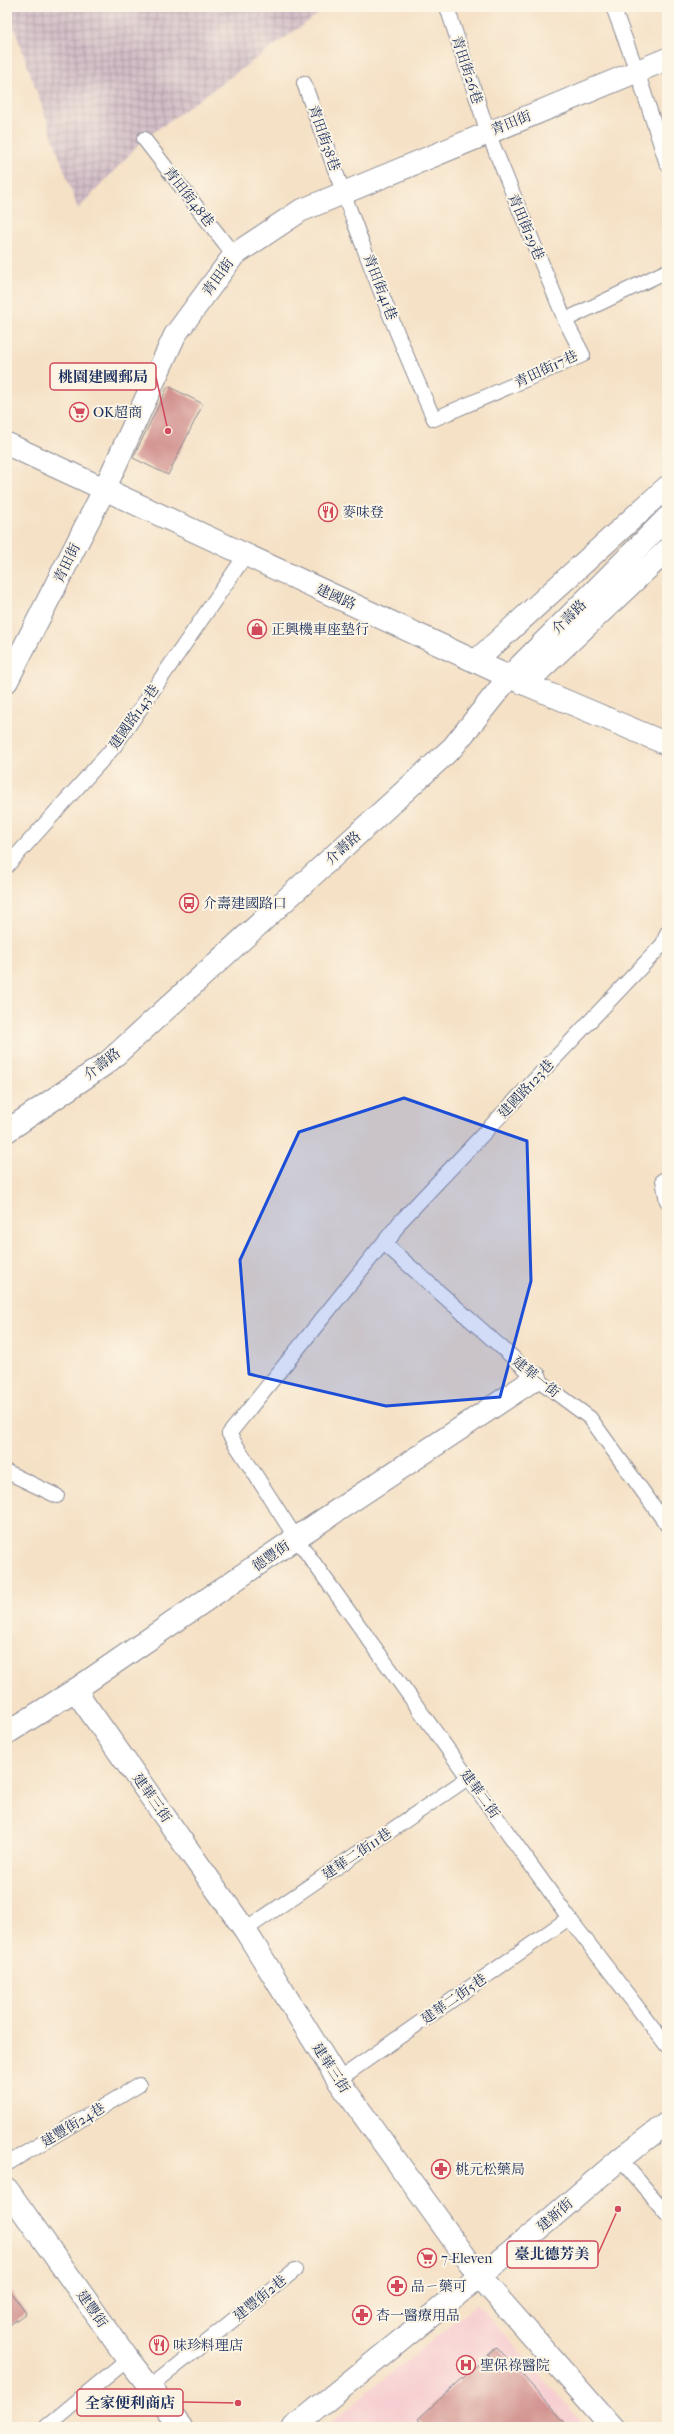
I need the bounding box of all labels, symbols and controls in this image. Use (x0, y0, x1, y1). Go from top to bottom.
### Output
street label: 青田街26巷 (448, 34, 486, 106)
street label: 青田街38巷 (305, 103, 343, 173)
street label: 青田街 (488, 107, 534, 139)
street label: 青田街48巷 (160, 164, 218, 230)
street label: 青田街29巷 (504, 191, 548, 263)
street label: 青田街41巷 (360, 252, 400, 322)
street label: 青田街 (199, 255, 237, 299)
street label: 青田街17巷 (512, 347, 580, 391)
callout: 桃園建國郵局 (50, 363, 156, 390)
text: 桃園建國郵局 (58, 368, 148, 386)
supermarket icon: OK超商 (68, 401, 90, 423)
place label: OK超商 (93, 404, 142, 421)
restaurant icon: 麥味登 (317, 501, 339, 523)
place label: 麥味登 (342, 504, 384, 521)
street label: 青田街 (50, 540, 84, 586)
street label: 建國路 (313, 581, 359, 613)
street label: 介壽路 (548, 596, 590, 638)
shop icon: 正興機車座墊行 (246, 618, 268, 640)
place label: 正興機車座墊行 (271, 621, 369, 638)
street label: 建國路143巷 (106, 681, 162, 753)
street label: 介壽路 (322, 828, 364, 868)
bus stop icon: 介壽建國路口 (178, 892, 200, 914)
place label: 介壽建國路口 (203, 895, 287, 912)
street label: 介壽路 (80, 1044, 124, 1084)
street label: 建國路123巷 (495, 1056, 557, 1122)
street label: 建華一街 (509, 1353, 563, 1401)
street label: 德豐街 (249, 1537, 293, 1575)
street label: 建華二街 (457, 1766, 503, 1822)
street label: 建華三街 (129, 1770, 175, 1826)
street label: 建華二街11巷 (319, 1825, 395, 1883)
street label: 建華二街5巷 (418, 1970, 490, 2028)
street label: 建華三街 (309, 2040, 353, 2096)
street label: 建豐街24巷 (38, 2099, 108, 2151)
pharmacy icon: 桃元松藥局 (430, 2158, 452, 2180)
place label: 桃元松藥局 (455, 2161, 525, 2178)
street label: 建新街 (534, 2195, 576, 2235)
callout: 臺北德芳美 (507, 2241, 598, 2268)
text: 臺北德芳美 (514, 2245, 590, 2263)
supermarket icon: 7-Eleven (416, 2247, 438, 2269)
place label: 7-Eleven (441, 2250, 492, 2267)
street label: 建豐街2巷 (230, 2272, 290, 2324)
pharmacy icon: 品ㄧ藥可 (386, 2275, 408, 2297)
place label: 品ㄧ藥可 (411, 2278, 467, 2295)
street label: 建豐街 (73, 2287, 111, 2331)
pharmacy icon: 杏一醫療用品 (351, 2304, 373, 2326)
place label: 杏一醫療用品 (376, 2307, 460, 2324)
restaurant icon: 味珍料理店 (148, 2334, 170, 2356)
place label: 味珍料理店 (173, 2337, 243, 2354)
hospital icon: 聖保祿醫院 (455, 2354, 477, 2376)
place label: 聖保祿醫院 (480, 2357, 550, 2374)
callout: 全家便利商店 (77, 2389, 183, 2416)
text: 全家便利商店 (85, 2394, 175, 2412)

